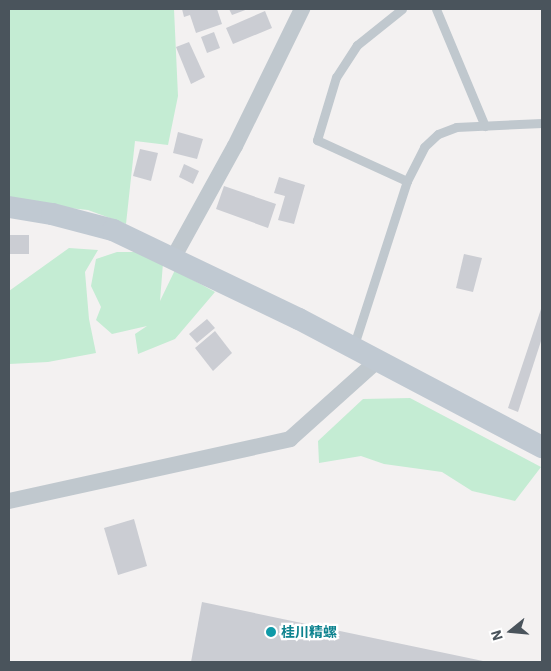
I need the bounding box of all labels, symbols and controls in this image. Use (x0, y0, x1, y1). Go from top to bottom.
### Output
north arrow (486, 606, 536, 656)
place label: 桂川精螺 (281, 624, 337, 640)
marker: 桂川精螺 (265, 626, 277, 638)
text: N (487, 628, 507, 643)

